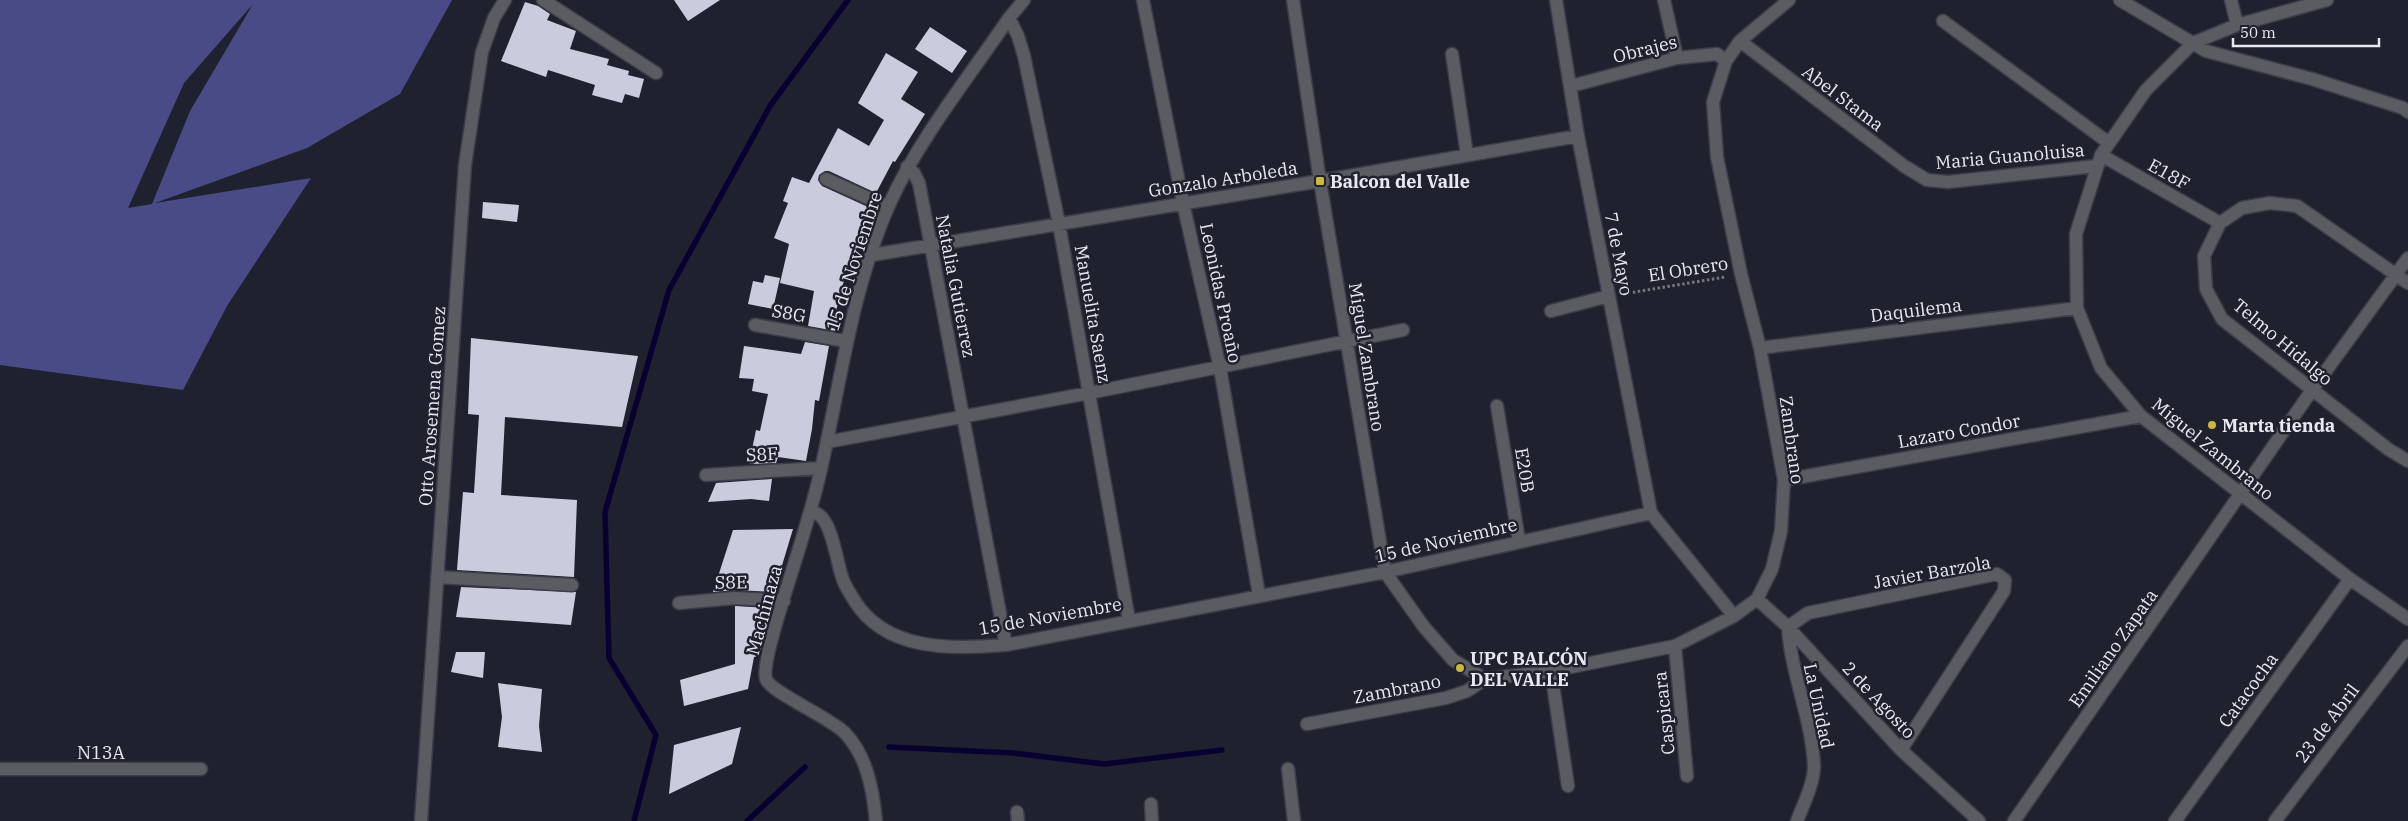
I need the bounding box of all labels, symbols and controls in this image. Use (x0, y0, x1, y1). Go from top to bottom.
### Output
scale bar (2233, 15, 2379, 47)
text: 50 m (2240, 23, 2276, 42)
street label: Obrajes (1611, 30, 1679, 68)
street label: Abel Stama (1798, 60, 1888, 136)
street label: Maria Guanoluisa (1934, 138, 2086, 174)
street label: E18F (2144, 153, 2194, 195)
street label: Gonzalo Arboleda (1147, 156, 1299, 202)
place label: Balcon del Valle (1330, 170, 1470, 193)
marker: Balcon del Valle (1314, 175, 1326, 187)
street label: 15 de Noviembre (821, 189, 887, 333)
street label: 7 de Mayo (1600, 210, 1638, 298)
street label: Natalia Gutierrez (931, 213, 981, 359)
street label: Leonidas Proaño (1195, 221, 1247, 365)
street label: Manuelita Saenz (1070, 243, 1116, 385)
street label: El Obrero (1646, 251, 1730, 287)
street label: Miguel Zambrano (1344, 281, 1390, 433)
street label: Daquilema (1869, 293, 1963, 327)
street label: Telmo Hidalgo (2228, 294, 2338, 390)
street label: S8G (770, 299, 808, 327)
street label: Otto Arosemena Gomez (414, 305, 450, 507)
street label: Miguel Zambrano (2147, 393, 2279, 505)
street label: Zambrano (1774, 394, 1810, 486)
street label: Lazaro Condor (1896, 409, 2022, 453)
place label: Marta tienda (2222, 414, 2335, 437)
marker: Marta tienda (2206, 419, 2218, 431)
street label: S8F (745, 441, 779, 467)
street label: E20B (1510, 446, 1540, 494)
street label: 15 de Noviembre (1373, 512, 1519, 568)
street label: Javier Barzola (1871, 550, 1993, 594)
street label: Machinaza (741, 562, 787, 657)
street label: S8E (714, 570, 748, 594)
street label: Emiliano Zapata (2064, 584, 2163, 712)
street label: 15 de Noviembre (977, 592, 1123, 640)
place label: UPC BALCÓN DEL VALLE (1470, 647, 1588, 691)
street label: Catacocha (2213, 648, 2283, 732)
street label: 2 de Agosto (1837, 657, 1921, 743)
street label: La Unidad (1799, 661, 1839, 751)
marker: UPC BALCÓN DEL VALLE (1454, 662, 1466, 674)
street label: Zambrano (1351, 669, 1443, 709)
street label: Caspicara (1648, 670, 1680, 756)
street label: 23 de Abril (2290, 679, 2364, 767)
street label: N13A (77, 741, 126, 764)

